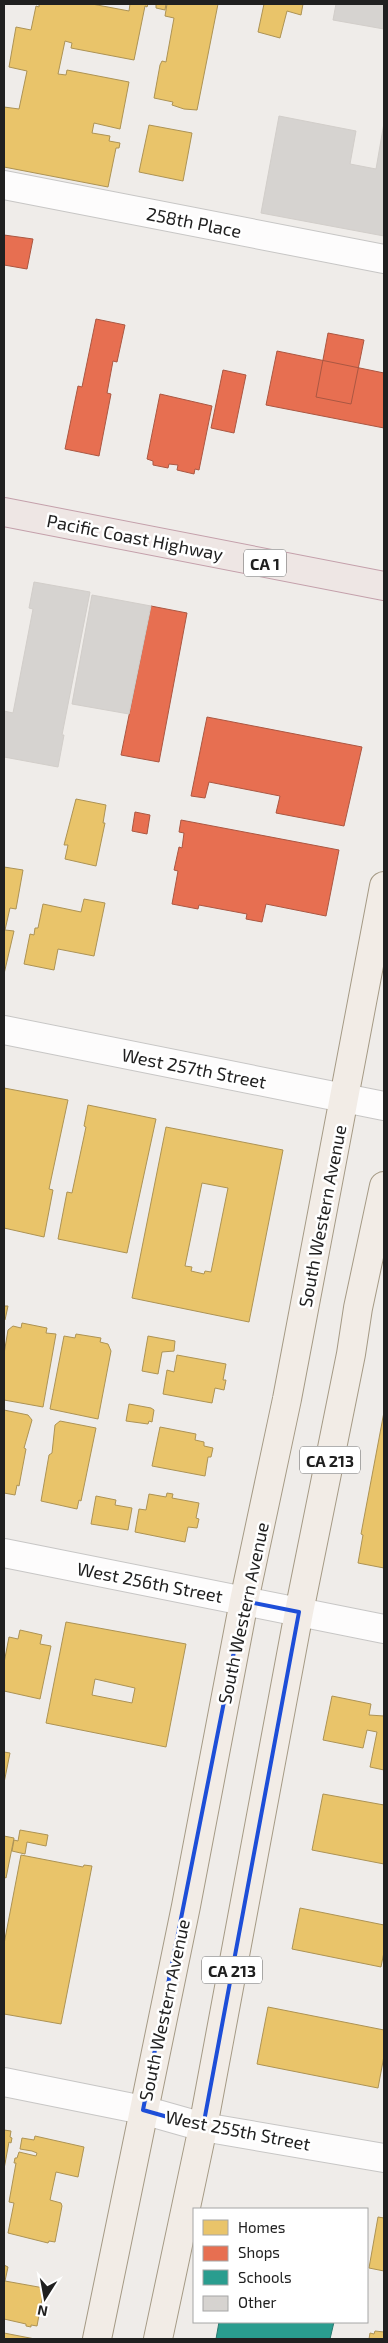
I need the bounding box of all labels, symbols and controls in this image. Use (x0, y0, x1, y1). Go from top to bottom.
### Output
street label: 258th Place (145, 202, 243, 242)
street label: Pacific Coast Highway (45, 509, 225, 565)
road number: CA 1 (244, 550, 286, 576)
street label: West 257th Street (120, 1043, 268, 1093)
street label: South Western Avenue (294, 1123, 350, 1309)
road number: CA 213 (300, 1446, 360, 1474)
street label: South Western Avenue (213, 1520, 273, 1706)
street label: West 256th Street (75, 1557, 225, 1607)
street label: South Western Avenue (134, 1917, 194, 2103)
road number: CA 213 (202, 1956, 262, 1984)
street label: West 255th Street (164, 2105, 312, 2155)
legend (193, 2208, 368, 2323)
text: Homes (238, 2218, 285, 2236)
text: Shops (238, 2243, 280, 2261)
text: Schools (238, 2268, 292, 2286)
north arrow (20, 2273, 70, 2323)
text: Other (238, 2293, 277, 2311)
text: N (36, 2302, 49, 2321)

